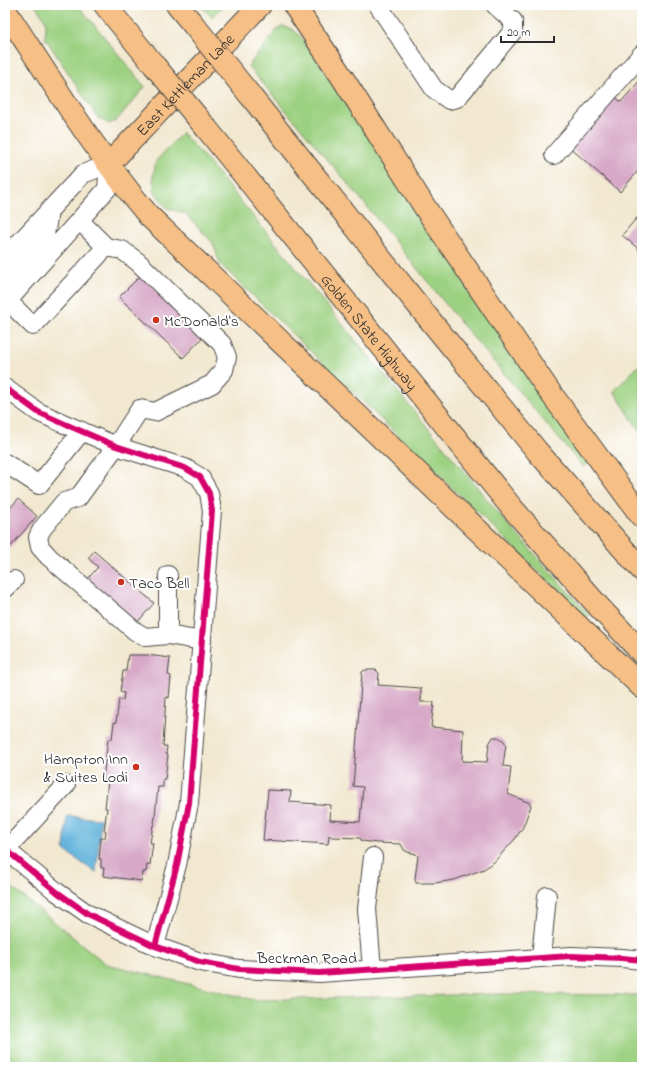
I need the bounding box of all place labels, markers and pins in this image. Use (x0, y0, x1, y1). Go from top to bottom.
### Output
place label: McDonald's (164, 310, 239, 334)
marker: McDonald's (151, 315, 161, 325)
place label: Taco Bell (129, 572, 190, 596)
marker: Taco Bell (116, 577, 126, 587)
place label: Hampton Inn & Suites Lodi (44, 748, 128, 790)
marker: Hampton Inn & Suites Lodi (131, 762, 141, 772)

